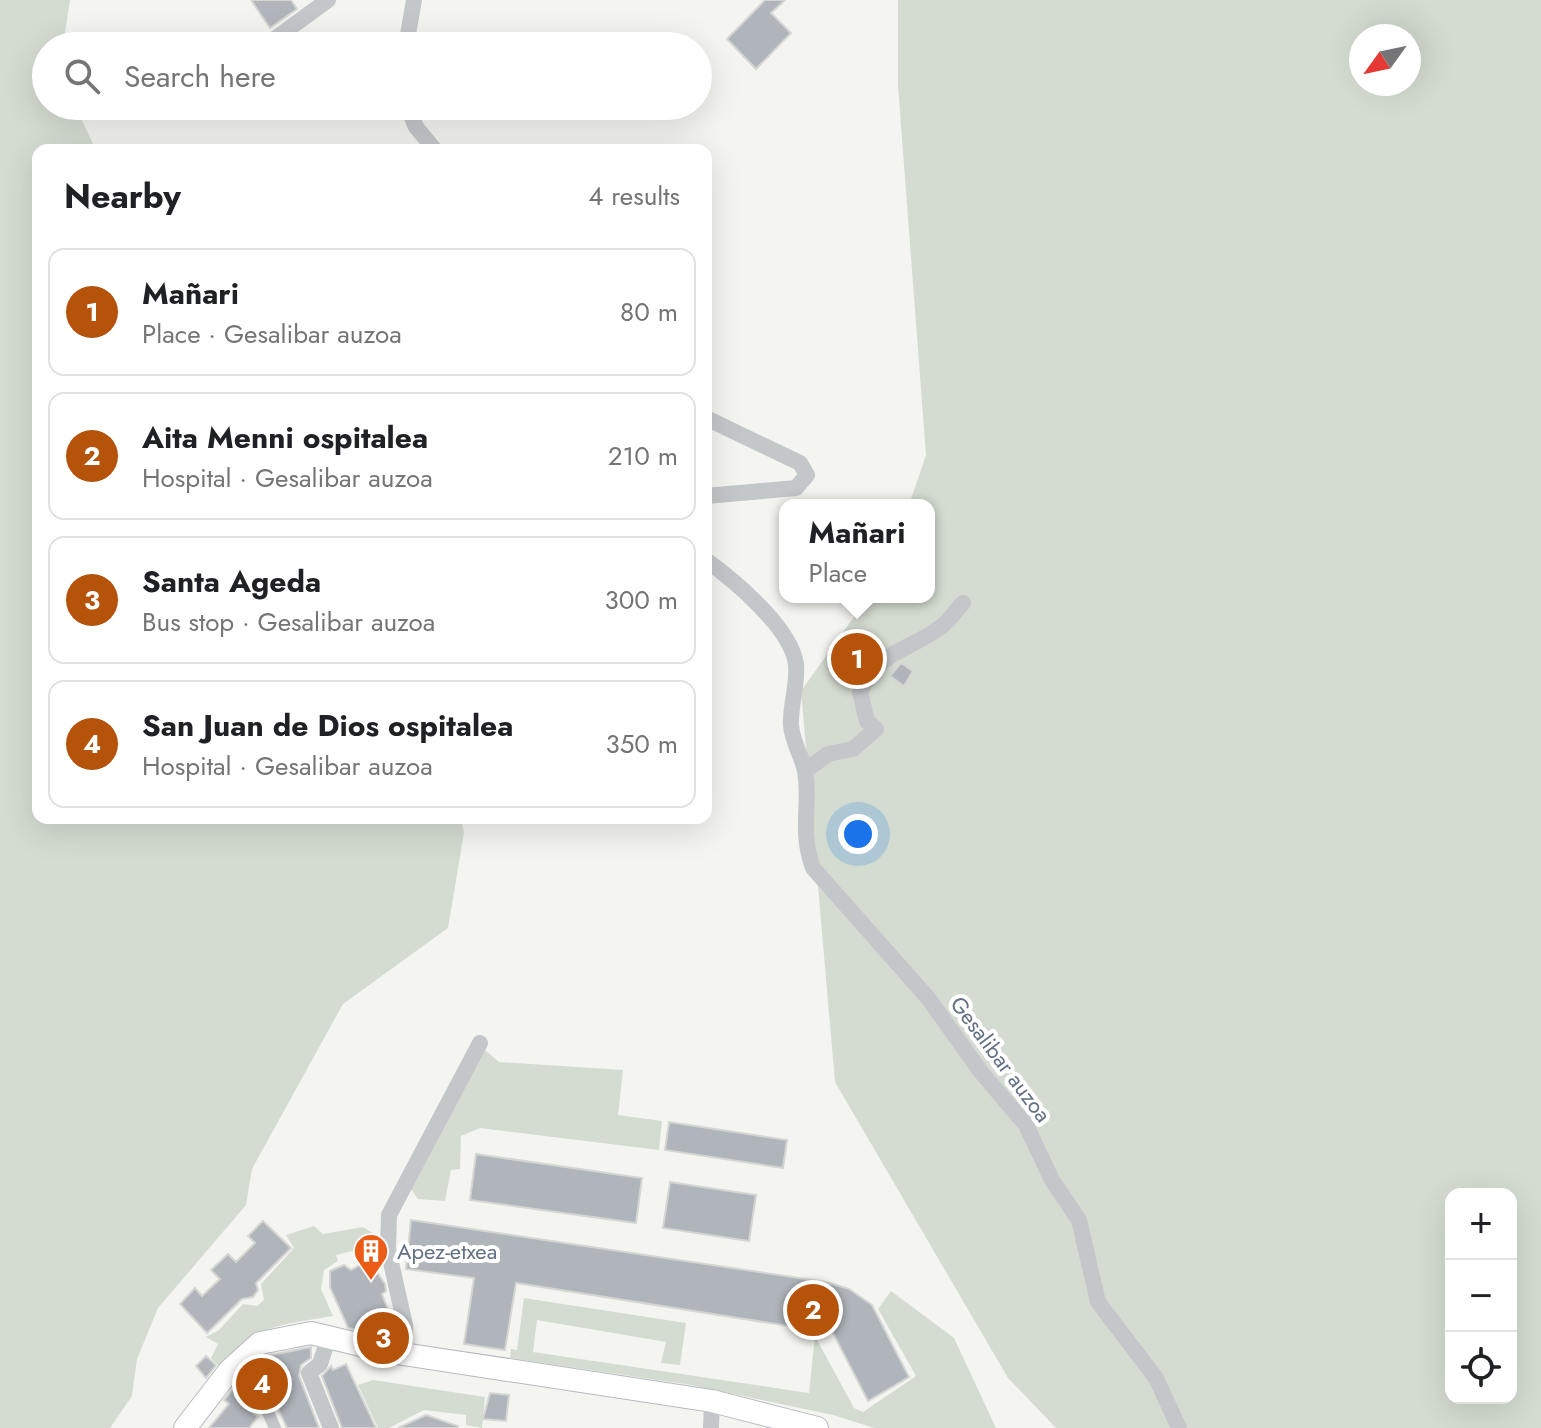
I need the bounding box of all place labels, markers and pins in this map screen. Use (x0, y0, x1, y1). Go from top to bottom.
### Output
pin: 1 (831, 629, 883, 689)
building icon: Apez-etxea (352, 1232, 390, 1282)
place label: Apez-etxea (397, 1235, 497, 1267)
pin: 2 (787, 1280, 839, 1340)
pin: 3 (357, 1308, 409, 1368)
pin: 4 (236, 1354, 288, 1414)

